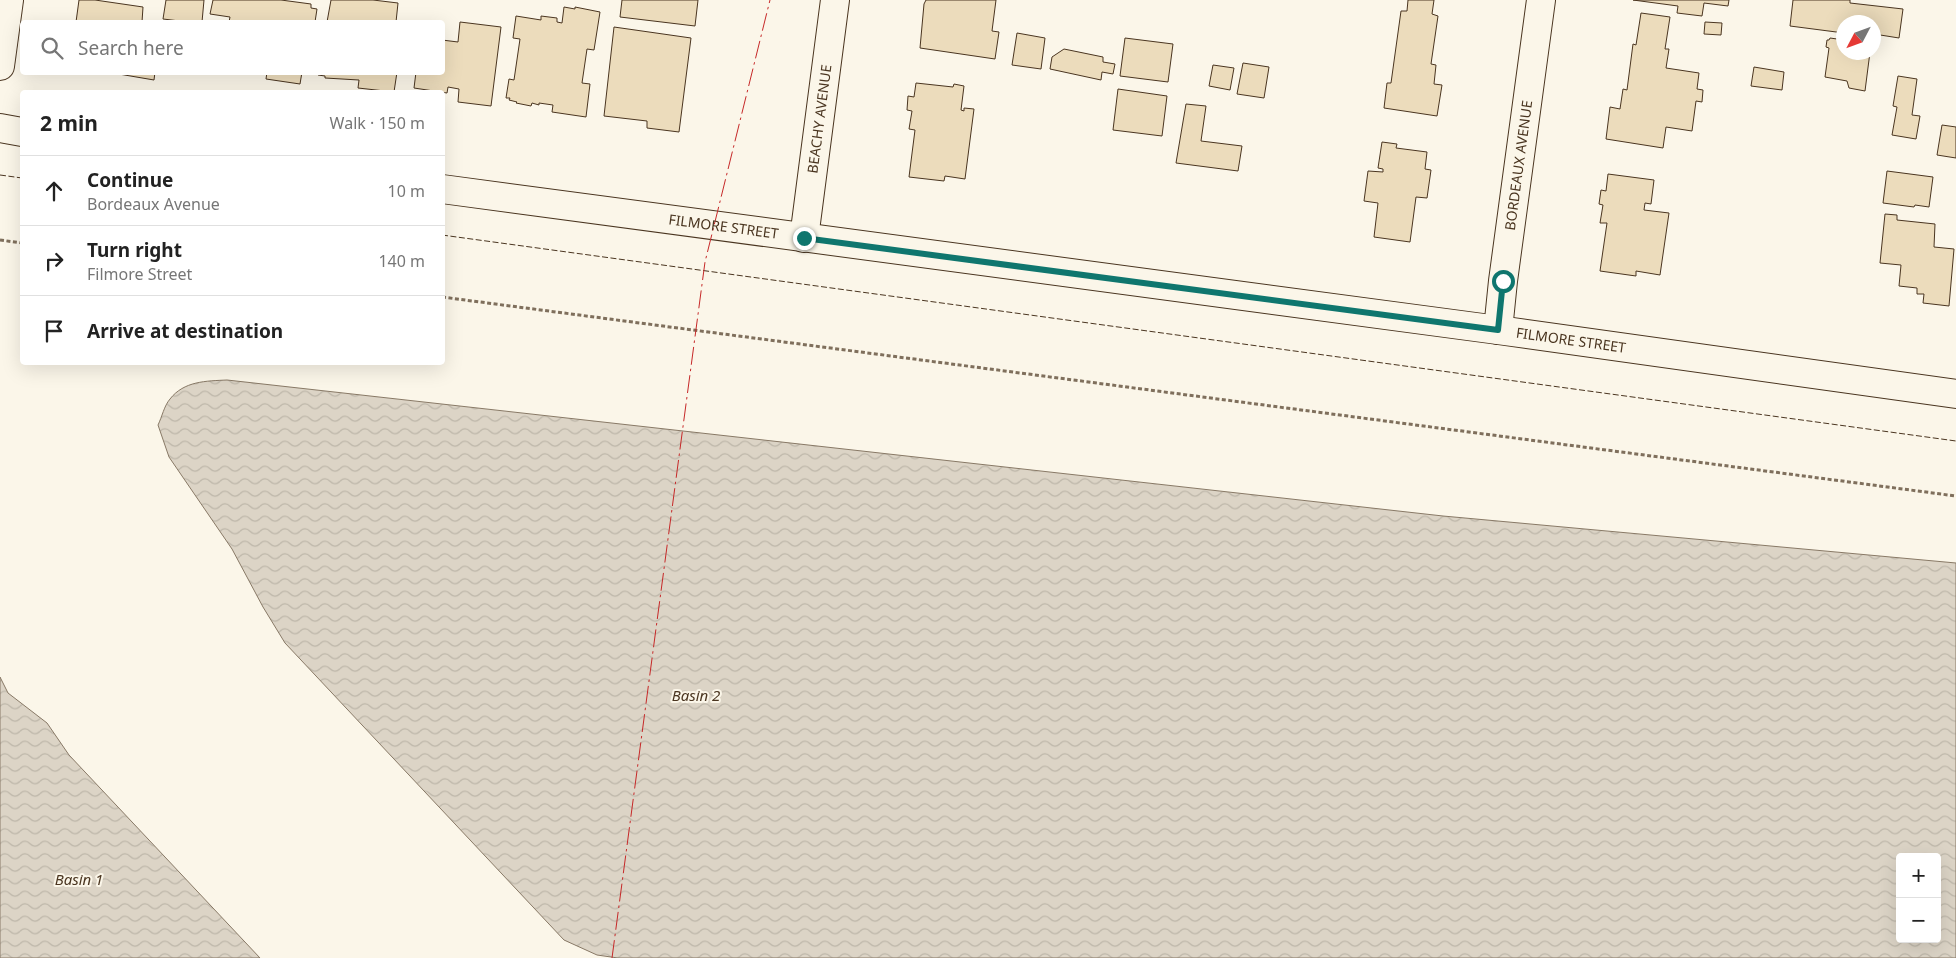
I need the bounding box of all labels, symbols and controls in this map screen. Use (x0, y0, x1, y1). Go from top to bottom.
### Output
north arrow (1836, 15, 1881, 60)
search box (20, 20, 445, 75)
icon: search (38, 34, 66, 62)
text: Search here (78, 35, 184, 61)
street label: BEACHY AVENUE (803, 63, 836, 175)
street label: BORDEAUX AVENUE (1500, 99, 1536, 231)
text: 2 min (40, 109, 98, 137)
text: Walk · 150 m (330, 112, 425, 134)
text: Continue (87, 167, 173, 193)
icon: ahead (40, 177, 68, 205)
text: 10 m (388, 180, 425, 202)
text: Bordeaux Avenue (87, 193, 220, 215)
street label: FILMORE STREET (667, 209, 780, 243)
route end (793, 227, 816, 250)
text: Turn right (87, 237, 182, 263)
icon: right (40, 247, 68, 275)
text: 140 m (378, 250, 425, 272)
text: Filmore Street (87, 263, 192, 285)
route start (1492, 270, 1515, 293)
icon: arrive (40, 317, 68, 345)
text: Arrive at destination (87, 318, 283, 344)
street label: FILMORE STREET (1515, 323, 1627, 357)
water label: Basin 2 (672, 685, 720, 705)
map controls (1896, 853, 1941, 943)
button: + (1896, 853, 1941, 898)
water label: Basin 1 (55, 869, 103, 889)
button: − (1896, 898, 1941, 943)

